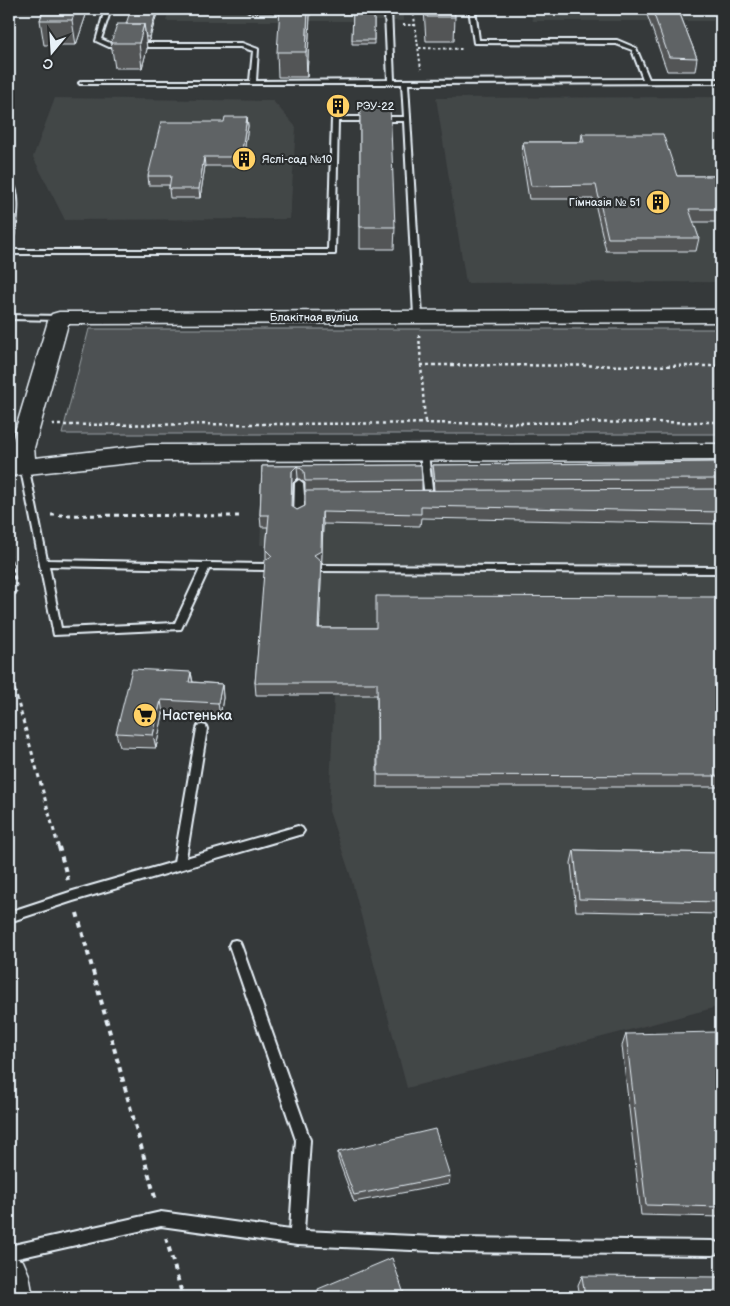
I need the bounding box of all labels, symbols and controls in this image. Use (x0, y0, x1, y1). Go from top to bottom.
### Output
north arrow (28, 28, 78, 78)
text: С (41, 54, 55, 73)
building icon: РЭУ-22 (325, 93, 351, 119)
place label: РЭУ-22 (356, 100, 395, 113)
building icon: Яслі-сад №10 (231, 146, 257, 172)
place label: Яслі-сад №10 (262, 153, 333, 166)
building icon: Гімназія № 51 (645, 189, 671, 215)
place label: Гімназія № 51 (569, 196, 640, 209)
street label: Блакітная вуліца (270, 311, 359, 324)
supermarket icon: Настенька (132, 702, 158, 728)
place label: Настенька (162, 707, 233, 724)

